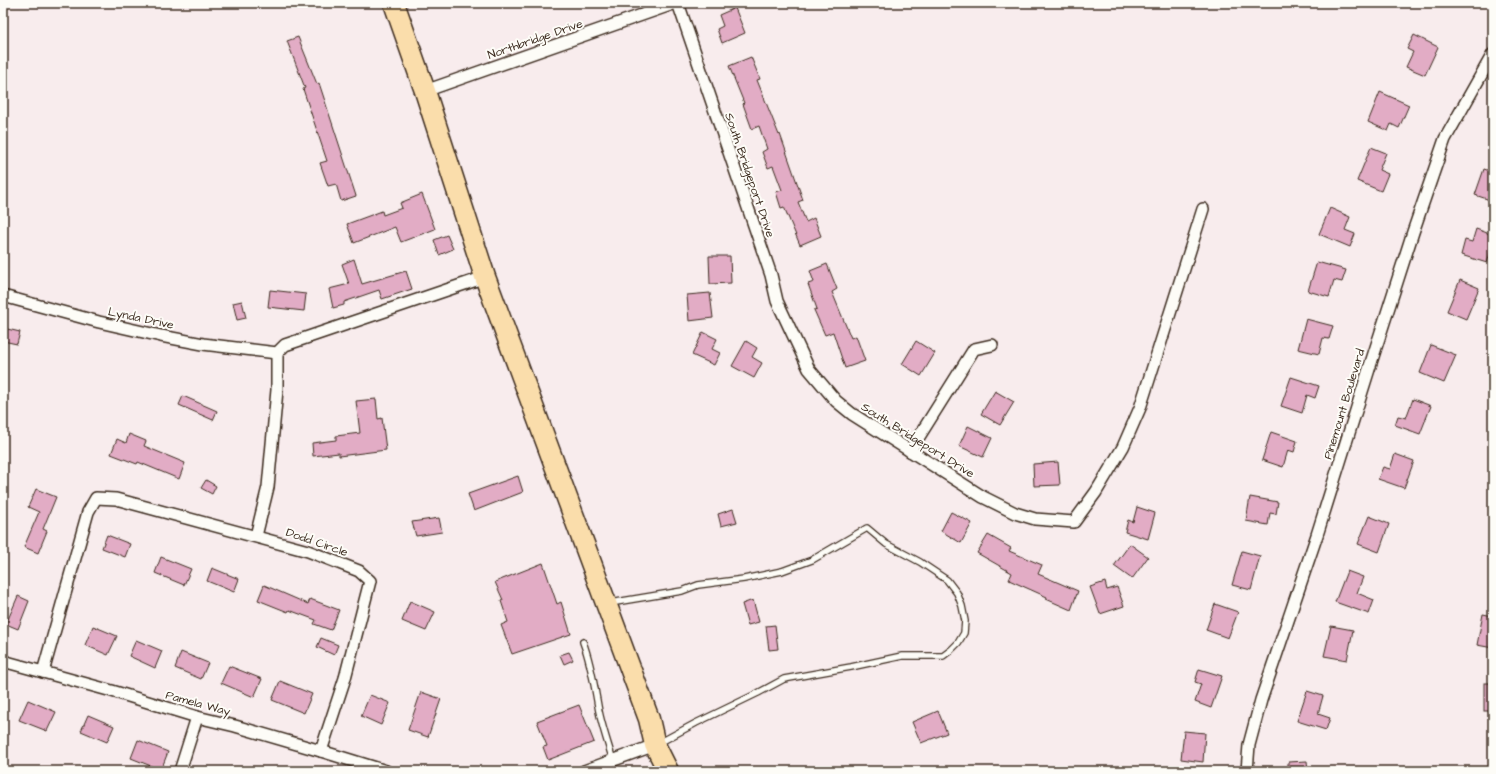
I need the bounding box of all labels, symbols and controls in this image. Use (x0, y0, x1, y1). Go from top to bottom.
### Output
street label: Northbridge Drive (485, 15, 586, 65)
street label: South Bridgeport Drive (719, 111, 779, 240)
street label: Lynda Drive (106, 303, 176, 335)
street label: Pinemount Boulevard (1320, 347, 1369, 461)
street label: South Bridgeport Drive (857, 399, 978, 483)
street label: Dodd Circle (284, 524, 351, 561)
street label: Pamela Way (163, 687, 233, 721)

